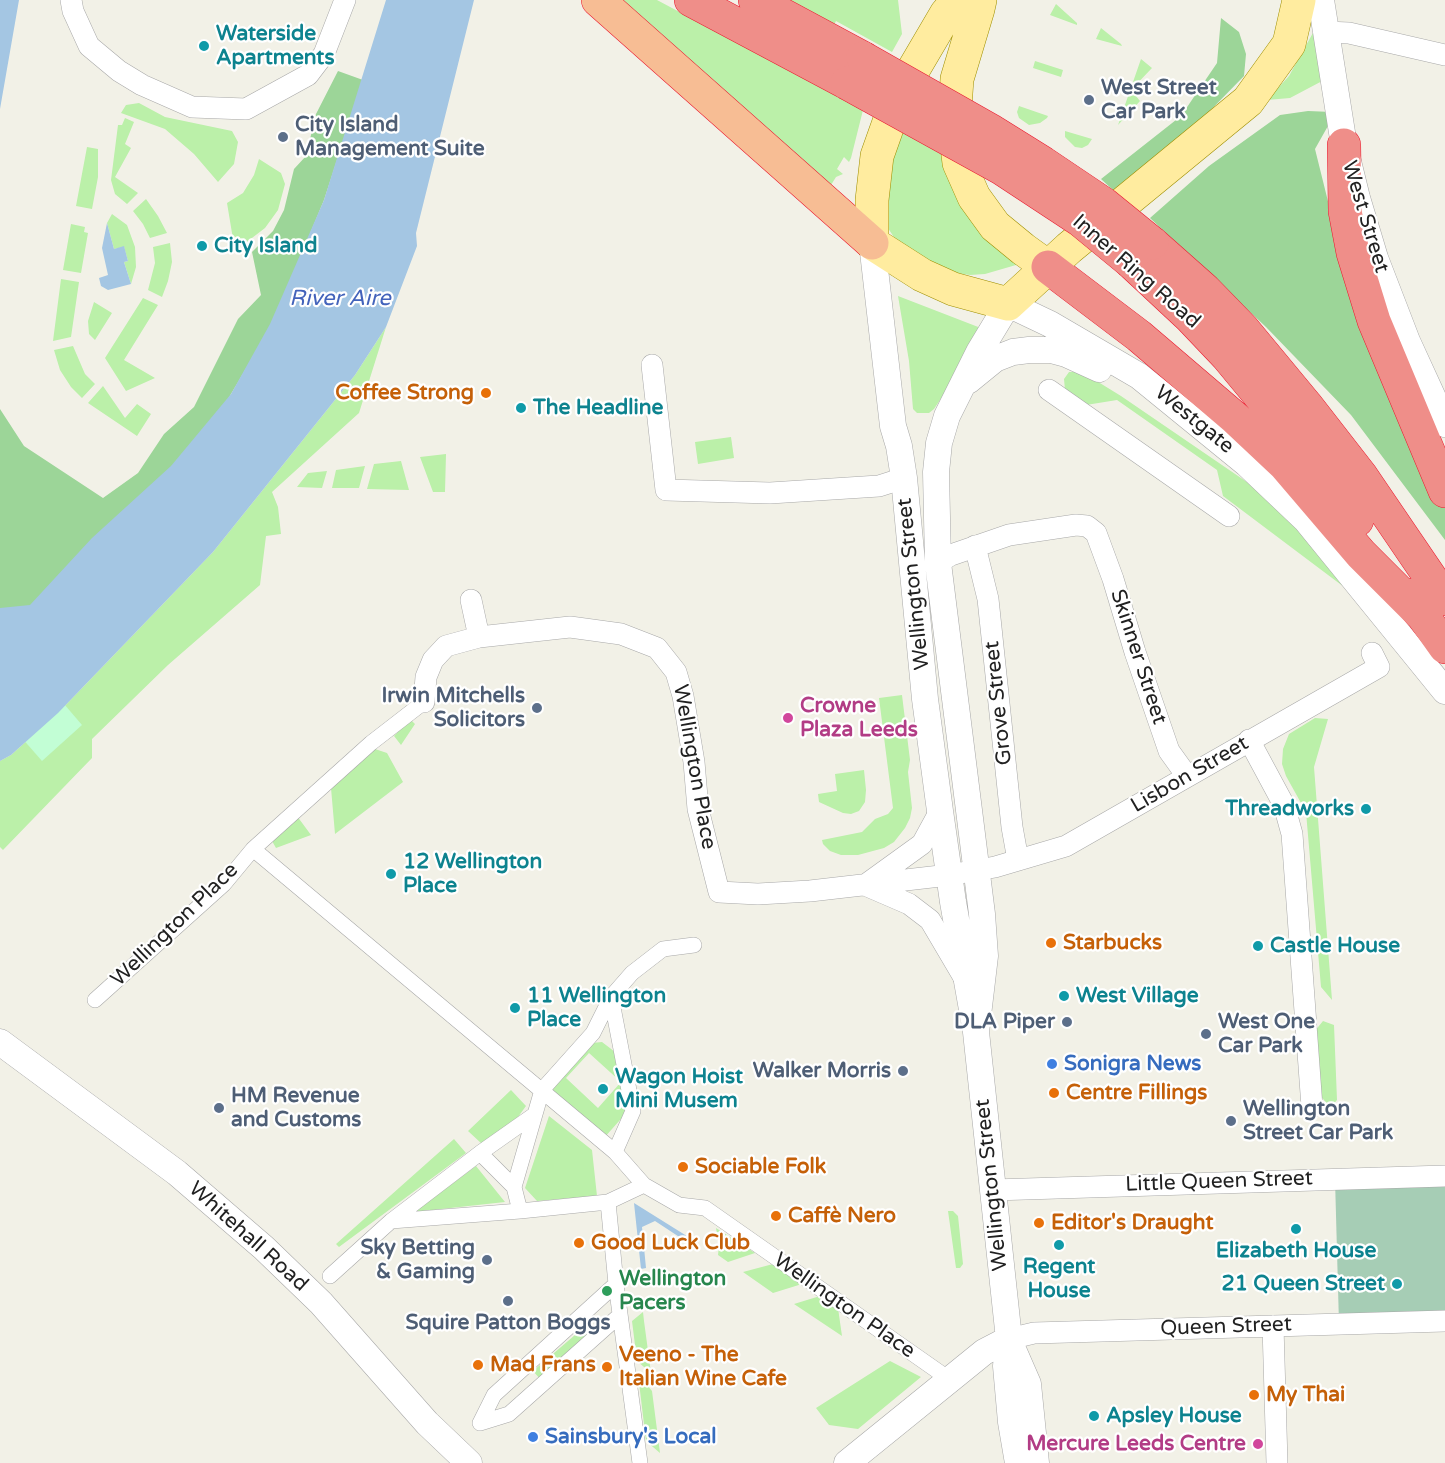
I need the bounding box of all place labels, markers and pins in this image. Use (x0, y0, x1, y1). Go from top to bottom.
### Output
place label: Waterside Apartments (216, 21, 334, 71)
marker: Waterside Apartments (197, 39, 211, 53)
place label: West Street Car Park (1101, 75, 1217, 125)
marker: West Street Car Park (1082, 93, 1096, 107)
place label: City Island Management Suite (295, 112, 485, 162)
marker: City Island Management Suite (276, 130, 290, 144)
place label: City Island (214, 233, 317, 259)
marker: City Island (195, 239, 209, 253)
place label: Coffee Strong (335, 380, 474, 406)
marker: Coffee Strong (479, 386, 493, 400)
place label: The Headline (533, 395, 663, 421)
marker: The Headline (514, 401, 528, 415)
place label: Irwin Mitchells Solicitors (381, 683, 525, 733)
place label: Crowne Plaza Leeds (800, 693, 918, 743)
marker: Irwin Mitchells Solicitors (530, 701, 544, 715)
marker: Crowne Plaza Leeds (781, 711, 795, 725)
place label: Threadworks (1225, 796, 1354, 822)
marker: Threadworks (1359, 802, 1373, 816)
place label: 12 Wellington Place (403, 849, 542, 899)
marker: 12 Wellington Place (384, 867, 398, 881)
place label: Starbucks (1063, 930, 1162, 956)
place label: Castle House (1270, 933, 1400, 959)
marker: Starbucks (1044, 936, 1058, 950)
marker: Castle House (1251, 939, 1265, 953)
place label: 11 Wellington Place (527, 983, 666, 1033)
place label: West Village (1076, 983, 1199, 1009)
marker: West Village (1057, 989, 1071, 1003)
marker: 11 Wellington Place (508, 1001, 522, 1015)
place label: DLA Piper (954, 1009, 1055, 1035)
place label: West One Car Park (1218, 1009, 1315, 1059)
marker: DLA Piper (1060, 1015, 1074, 1029)
marker: West One Car Park (1199, 1027, 1213, 1041)
place label: Sonigra News (1064, 1051, 1201, 1077)
marker: Sonigra News (1045, 1057, 1059, 1071)
place label: Walker Morris (753, 1058, 891, 1084)
place label: Wagon Hoist Mini Musem (615, 1064, 743, 1114)
marker: Walker Morris (896, 1064, 910, 1078)
place label: Centre Fillings (1066, 1080, 1207, 1106)
marker: Wagon Hoist Mini Musem (596, 1082, 610, 1096)
place label: HM Revenue and Customs (231, 1083, 361, 1133)
marker: Centre Fillings (1047, 1086, 1061, 1100)
place label: Wellington Street Car Park (1243, 1096, 1393, 1146)
marker: HM Revenue and Customs (212, 1101, 226, 1115)
marker: Wellington Street Car Park (1224, 1114, 1238, 1128)
place label: Sociable Folk (695, 1154, 826, 1180)
marker: Sociable Folk (676, 1160, 690, 1174)
place label: Caffè Nero (788, 1203, 896, 1229)
marker: Caffè Nero (769, 1209, 783, 1223)
place label: Editor's Draught (1051, 1210, 1213, 1236)
marker: Editor's Draught (1032, 1216, 1046, 1230)
marker: Elizabeth House (1289, 1222, 1303, 1236)
place label: Good Luck Club (591, 1230, 750, 1256)
place label: Sky Betting & Gaming (360, 1235, 475, 1285)
marker: Good Luck Club (572, 1236, 586, 1250)
marker: Regent House (1052, 1238, 1066, 1252)
place label: Elizabeth House (1216, 1238, 1376, 1264)
marker: Sky Betting & Gaming (480, 1253, 494, 1267)
place label: Regent House (1023, 1254, 1095, 1304)
place label: Wellington Pacers (619, 1266, 726, 1316)
place label: 21 Queen Street (1221, 1271, 1385, 1297)
marker: 21 Queen Street (1390, 1277, 1404, 1291)
marker: Wellington Pacers (600, 1284, 614, 1298)
marker: Squire Patton Boggs (501, 1294, 515, 1308)
place label: Squire Patton Boggs (405, 1310, 611, 1336)
place label: Veeno - The Italian Wine Cafe (619, 1342, 787, 1392)
place label: Mad Frans (490, 1352, 596, 1378)
marker: Mad Frans (471, 1358, 485, 1372)
marker: Veeno - The Italian Wine Cafe (600, 1360, 614, 1374)
place label: My Thai (1266, 1382, 1345, 1408)
marker: My Thai (1247, 1388, 1261, 1402)
place label: Apsley House (1106, 1403, 1242, 1429)
marker: Apsley House (1087, 1409, 1101, 1423)
place label: Sainsbury's Local (545, 1424, 716, 1450)
marker: Sainsbury's Local (526, 1430, 540, 1444)
place label: Mercure Leeds Centre (1026, 1431, 1246, 1457)
marker: Mercure Leeds Centre (1251, 1437, 1265, 1451)

